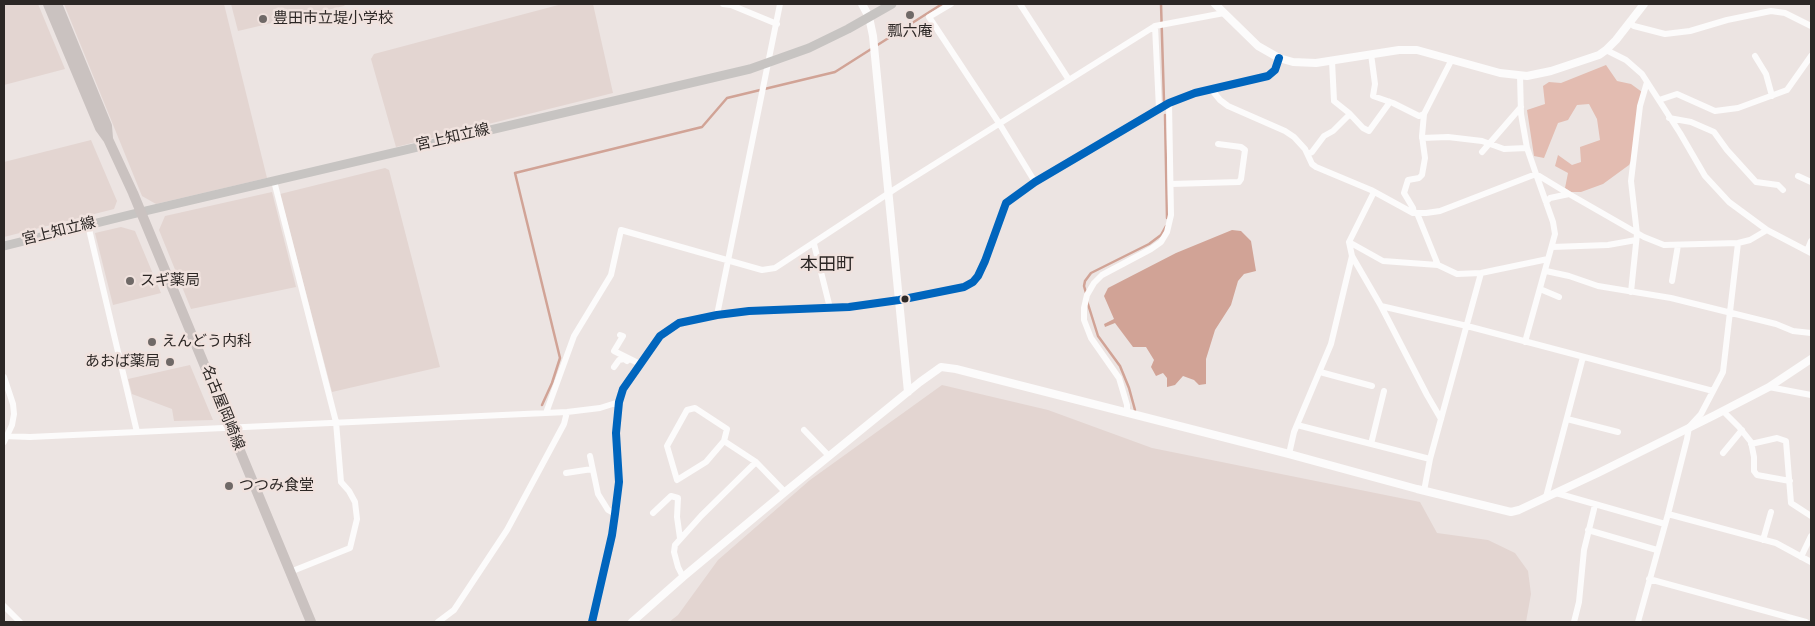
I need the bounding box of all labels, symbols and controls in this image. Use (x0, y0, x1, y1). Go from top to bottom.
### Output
marker: 瓢六庵 (904, 9, 916, 21)
place label: 豊田市立堤小学校 (273, 10, 393, 28)
marker: 豊田市立堤小学校 (257, 13, 269, 25)
place label: 瓢六庵 (888, 23, 932, 41)
street label: 宮上知立線 (414, 121, 492, 155)
street label: 宮上知立線 (20, 214, 98, 250)
district label: 本田町 (800, 255, 854, 277)
place label: スギ薬局 (140, 272, 200, 290)
marker: スギ薬局 (124, 275, 136, 287)
unlabelled marker (900, 294, 910, 304)
place label: えんどう内科 (162, 333, 252, 351)
marker: えんどう内科 (146, 336, 158, 348)
place label: あおば薬局 (85, 353, 160, 371)
marker: あおば薬局 (164, 356, 176, 368)
street label: 名古屋岡崎線 (197, 363, 247, 453)
place label: つつみ食堂 (239, 477, 314, 495)
marker: つつみ食堂 (223, 480, 235, 492)

